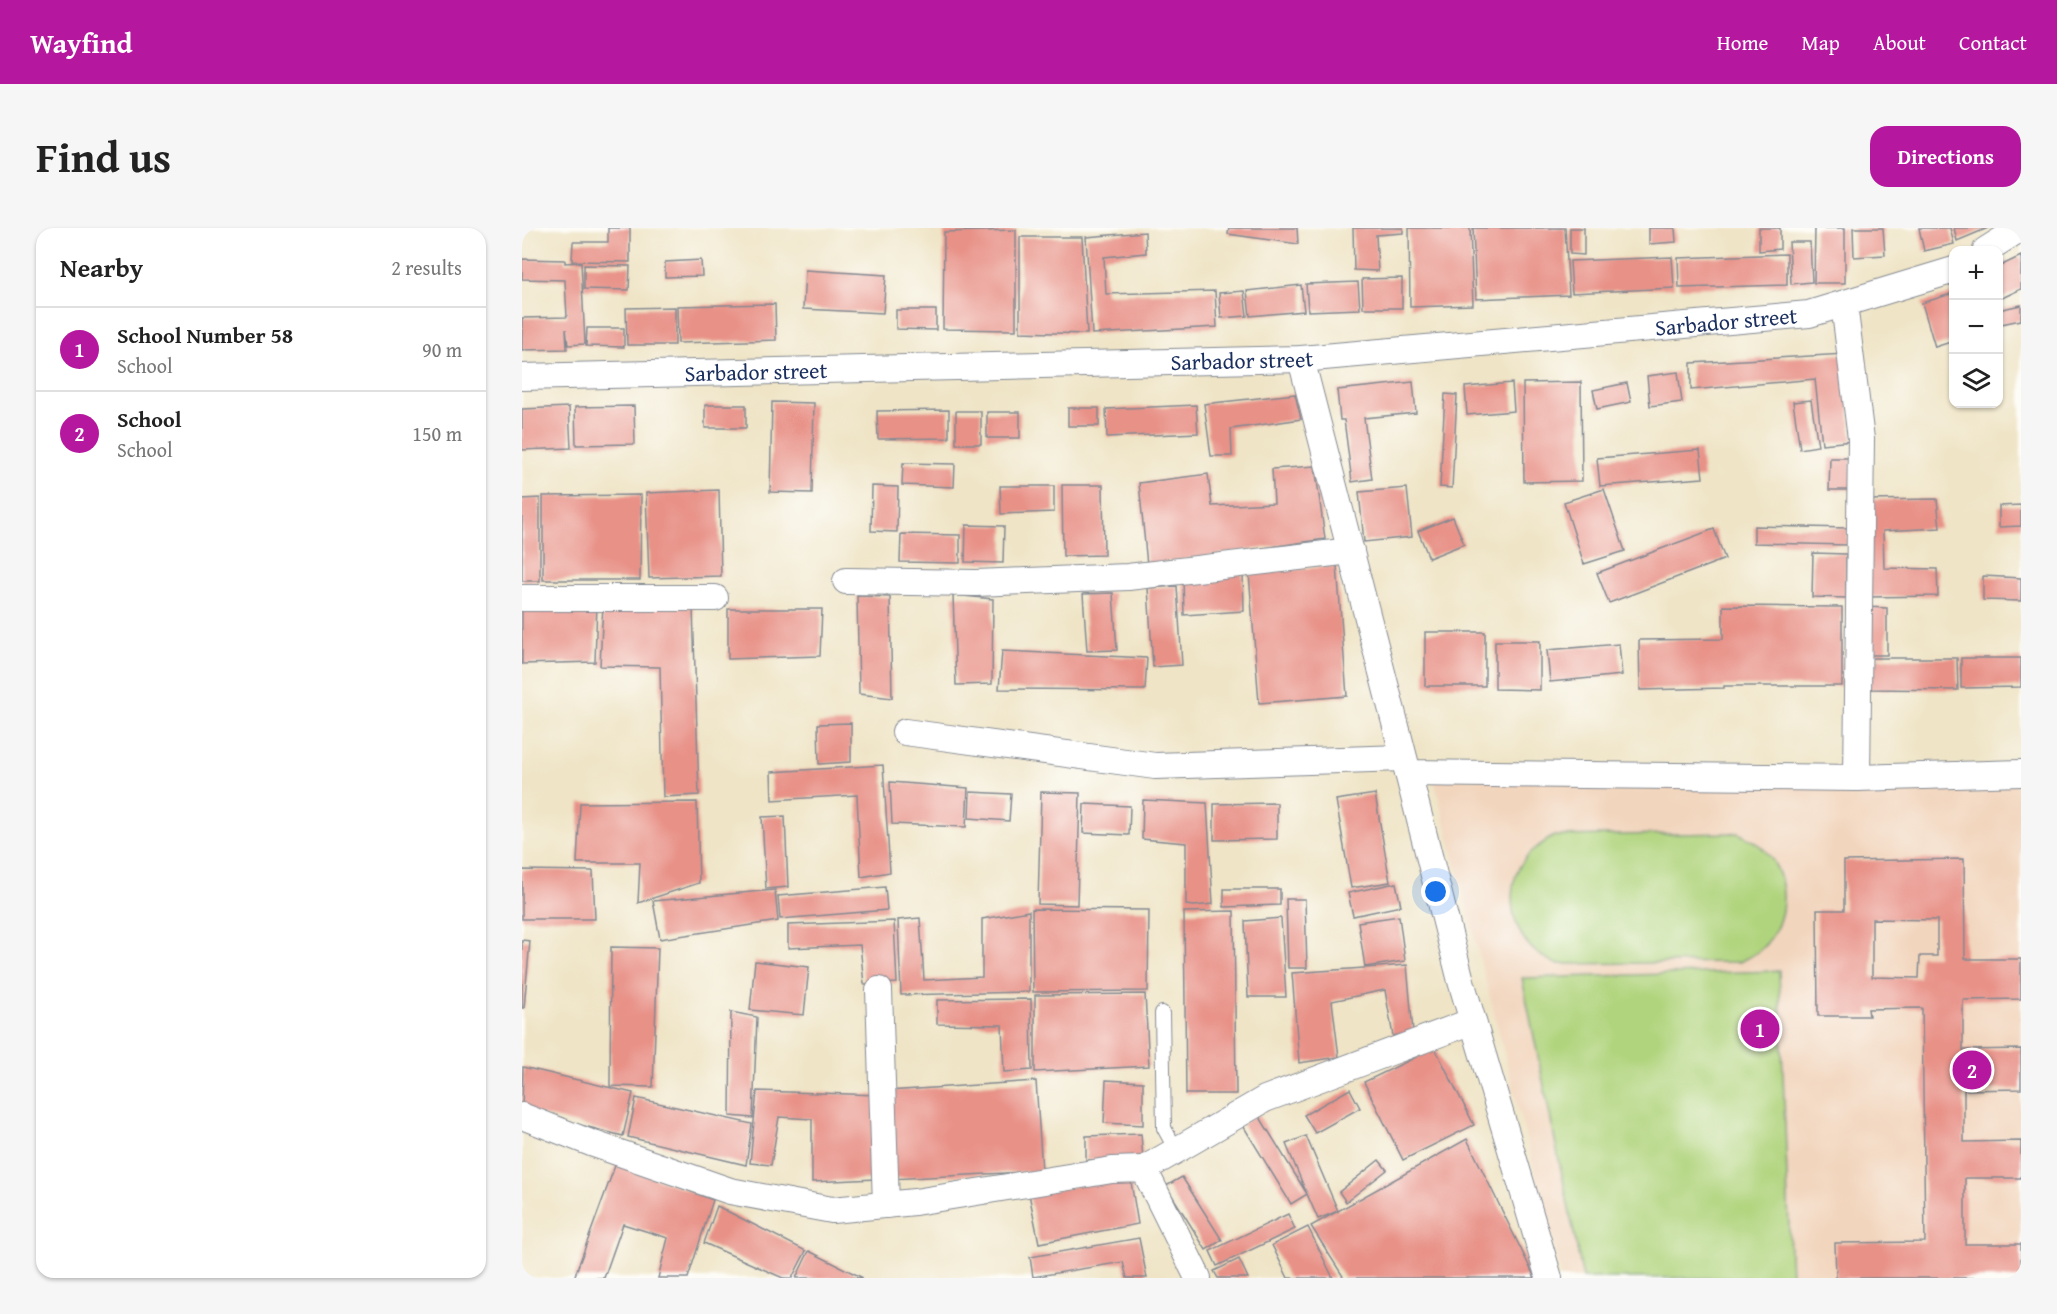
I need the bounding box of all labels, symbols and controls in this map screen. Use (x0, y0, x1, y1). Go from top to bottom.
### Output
text: Wayfind (30, 22, 132, 63)
text: Home (1717, 27, 1768, 58)
text: Map (1801, 27, 1840, 58)
text: About (1873, 27, 1926, 58)
text: Contact (1959, 27, 2027, 58)
text: Find us (36, 126, 171, 187)
button: Directions (1870, 126, 2021, 187)
map controls (1949, 246, 2003, 408)
button: + (1949, 246, 2003, 300)
text: Nearby (60, 248, 143, 287)
text: 2 results (391, 253, 462, 282)
street label: Sarbador street (1654, 299, 1799, 344)
button: − (1949, 300, 2003, 354)
text: School Number 58 (117, 319, 293, 351)
text: 1 (74, 335, 85, 364)
text: 90 m (422, 335, 462, 364)
street label: Sarbador street (1170, 342, 1315, 378)
text: School (117, 351, 173, 380)
street label: Sarbador street (684, 354, 828, 389)
button: layers (1949, 354, 2003, 408)
text: School (117, 403, 182, 435)
text: 2 (74, 419, 85, 448)
text: 150 m (412, 419, 462, 448)
text: School (117, 435, 173, 464)
your location (1421, 877, 1450, 906)
pin: 1 (1740, 1006, 1780, 1052)
pin: 2 (1952, 1048, 1992, 1092)

